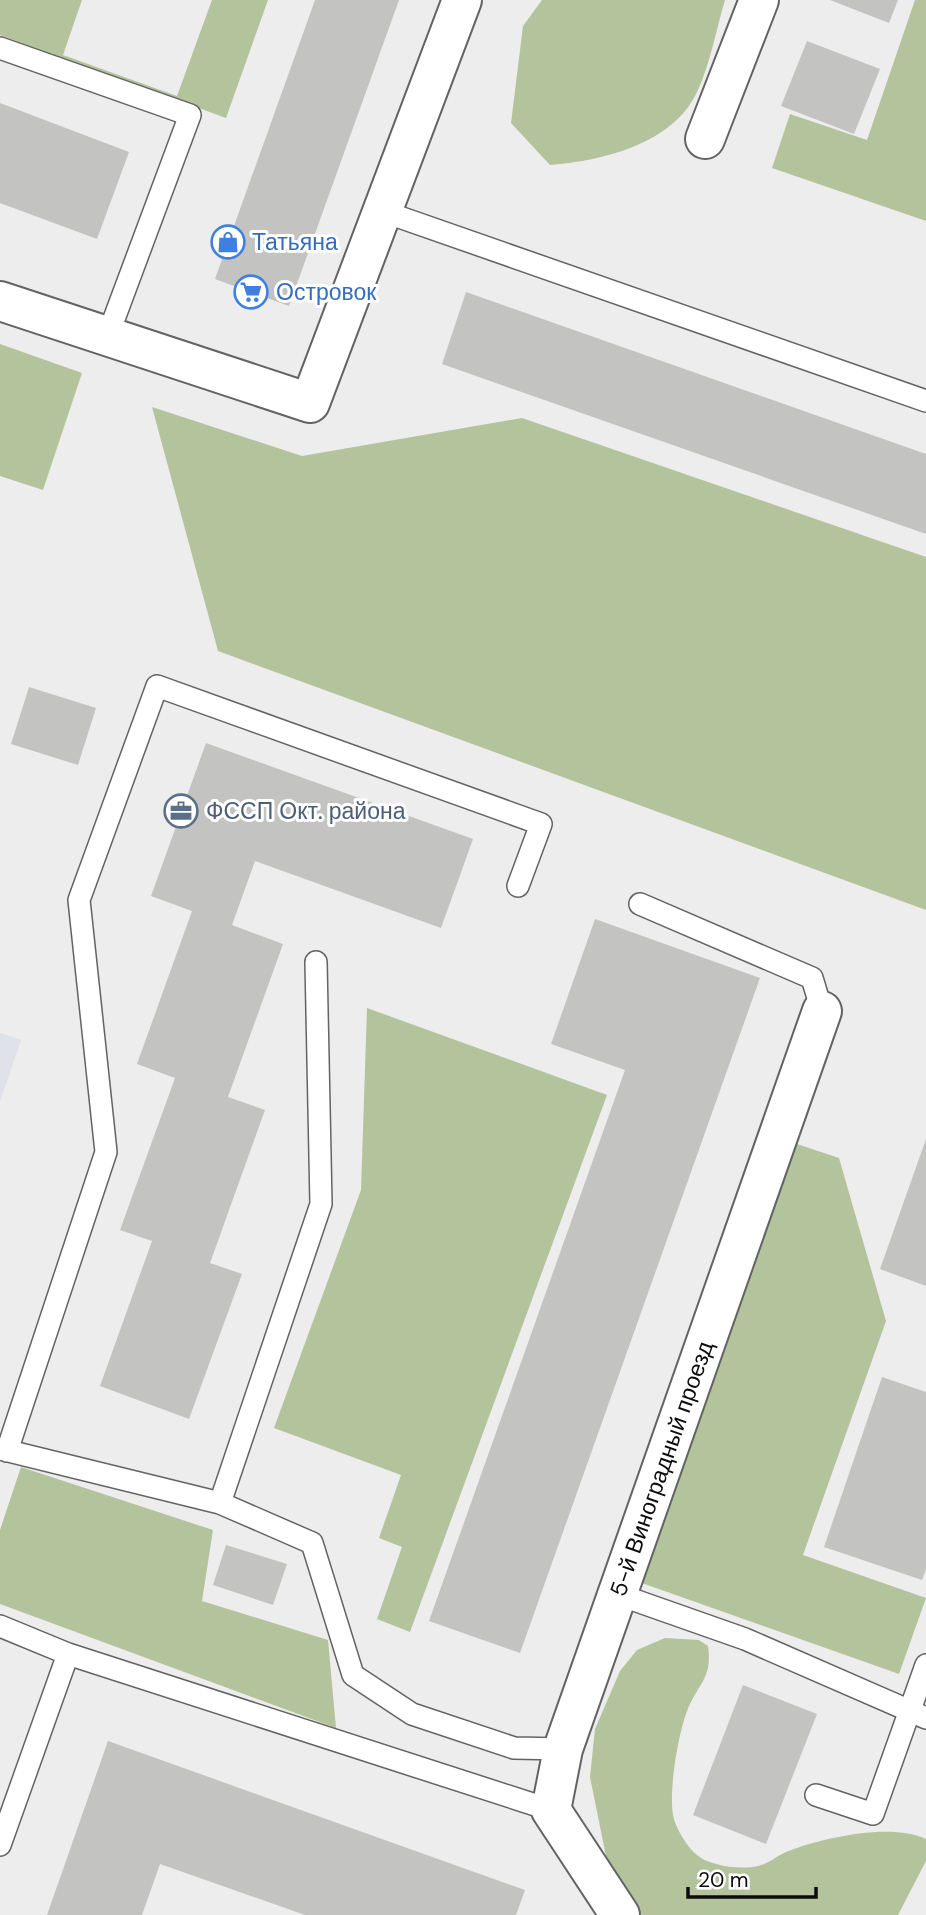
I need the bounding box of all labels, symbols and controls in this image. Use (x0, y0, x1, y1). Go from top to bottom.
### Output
shop icon: Татьяна (209, 223, 247, 261)
place label: Татьяна (252, 227, 338, 257)
supermarket icon: Островок (232, 273, 270, 311)
place label: Островок (276, 277, 377, 307)
office icon: ФССП Окт. района (162, 792, 200, 830)
place label: ФССП Окт. района (206, 796, 406, 826)
street label: 5-й Виноградный проезд (603, 1336, 720, 1600)
scale bar (688, 1856, 816, 1900)
text: 20 m (698, 1866, 749, 1894)

